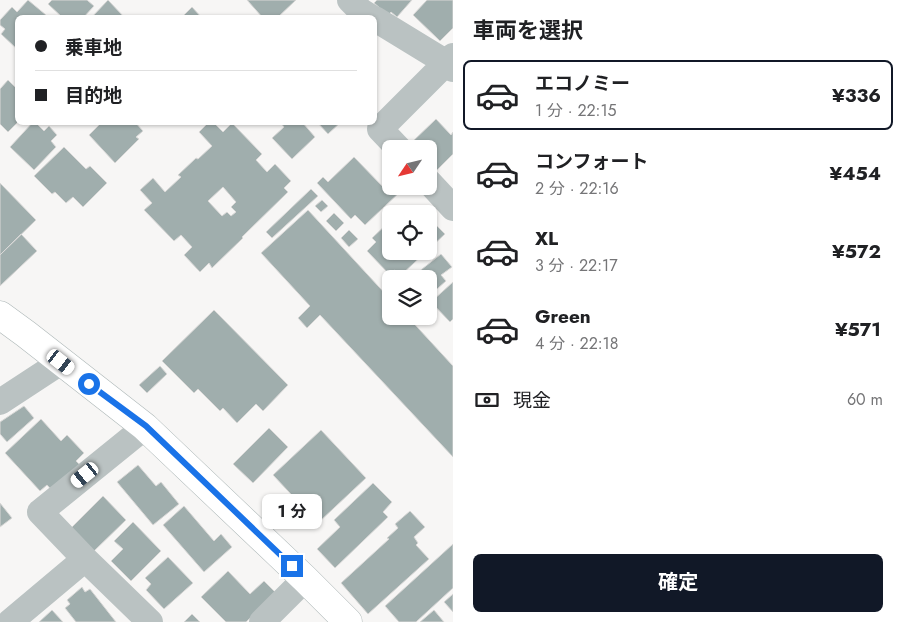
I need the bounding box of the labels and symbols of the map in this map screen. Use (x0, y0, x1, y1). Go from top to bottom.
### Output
north arrow (382, 140, 438, 195)
car (44, 347, 77, 377)
route start (78, 373, 100, 395)
car (68, 460, 101, 490)
callout: 1 分 (262, 494, 322, 528)
route end (281, 555, 303, 577)

